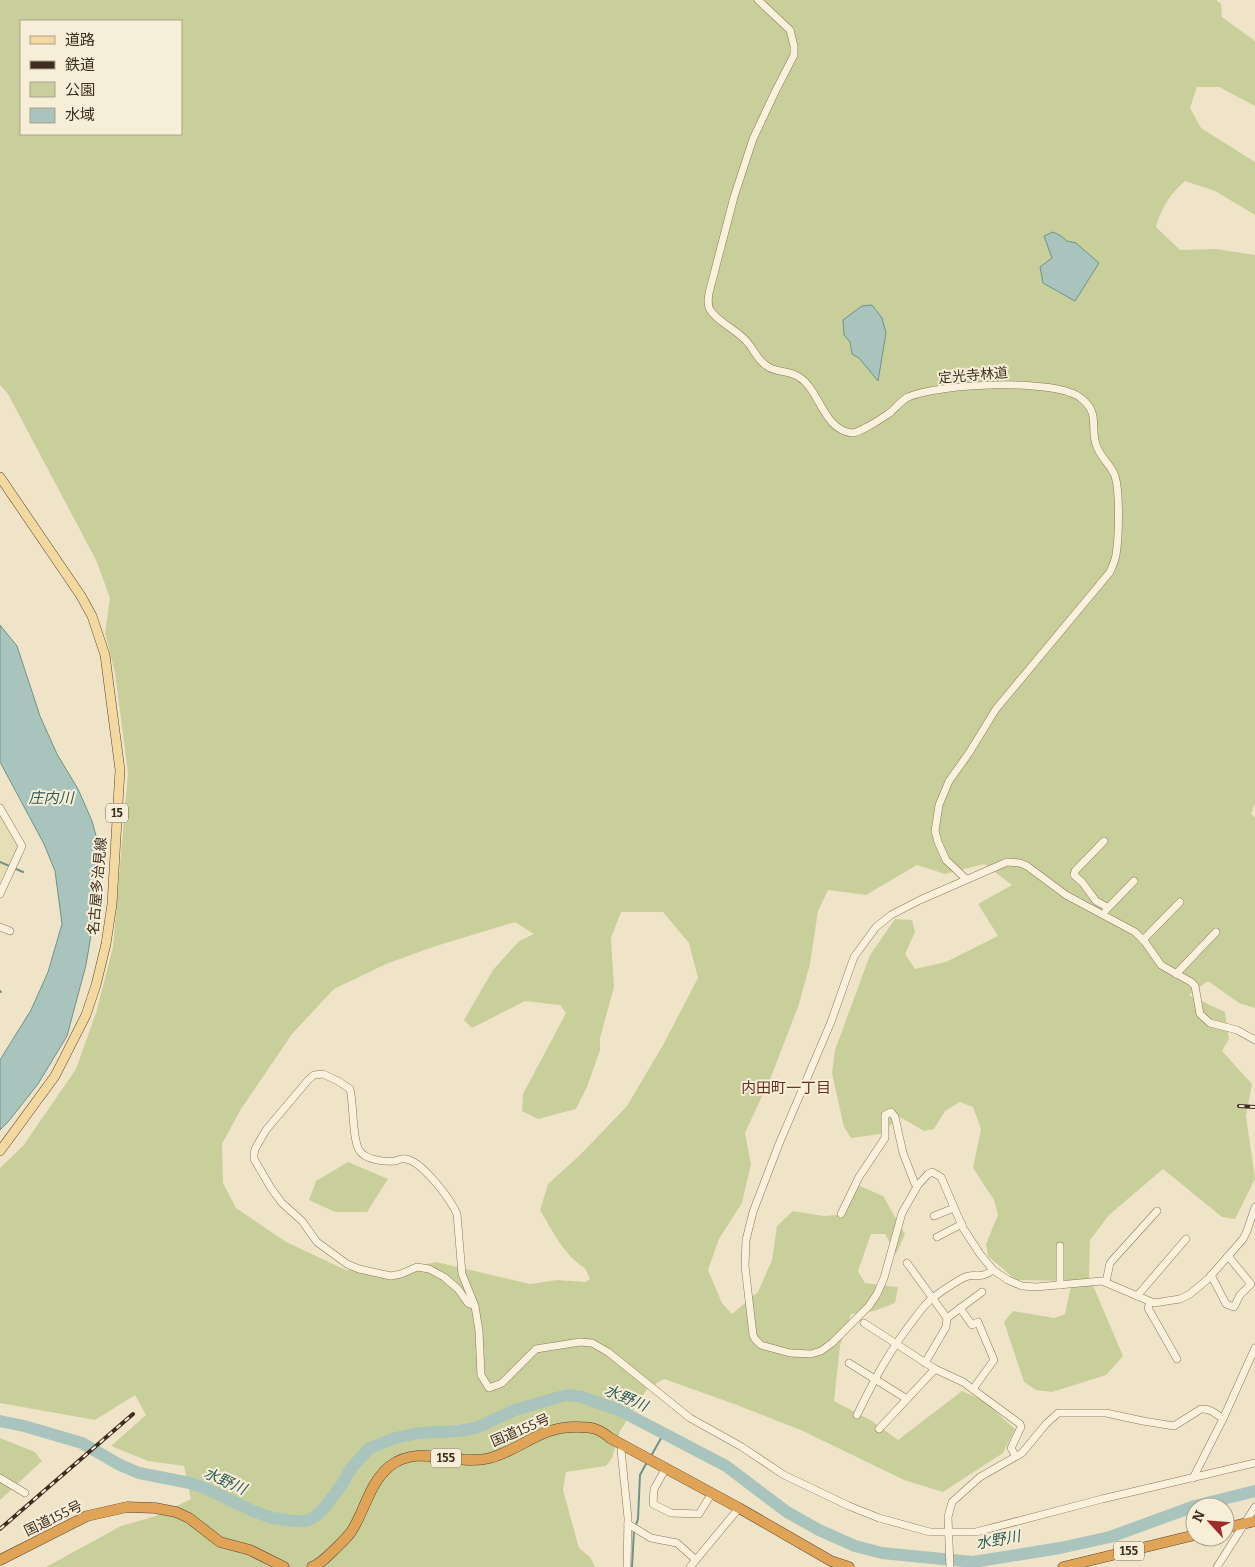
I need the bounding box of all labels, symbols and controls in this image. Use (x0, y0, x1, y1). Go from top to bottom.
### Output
legend (20, 20, 182, 135)
text: 道路 (65, 31, 95, 49)
text: 鉄道 (65, 56, 95, 74)
text: 公園 (65, 81, 95, 99)
text: 水域 (65, 106, 95, 124)
street label: 定光寺林道 (937, 364, 1009, 387)
water label: 庄内川 (28, 789, 75, 807)
road number: 15 (106, 804, 128, 822)
street label: 名古屋多治見線 (85, 836, 110, 936)
district label: 内田町一丁目 (741, 1079, 831, 1097)
water label: 水野川 (602, 1381, 652, 1416)
street label: 国道155号 (488, 1410, 552, 1451)
road number: 155 (431, 1449, 461, 1468)
water label: 水野川 (201, 1464, 251, 1499)
street label: 国道155号 (21, 1497, 85, 1540)
north arrow (1185, 1497, 1235, 1547)
text: N (1189, 1508, 1209, 1525)
water label: 水野川 (974, 1527, 1024, 1553)
road number: 155 (1114, 1542, 1144, 1560)

